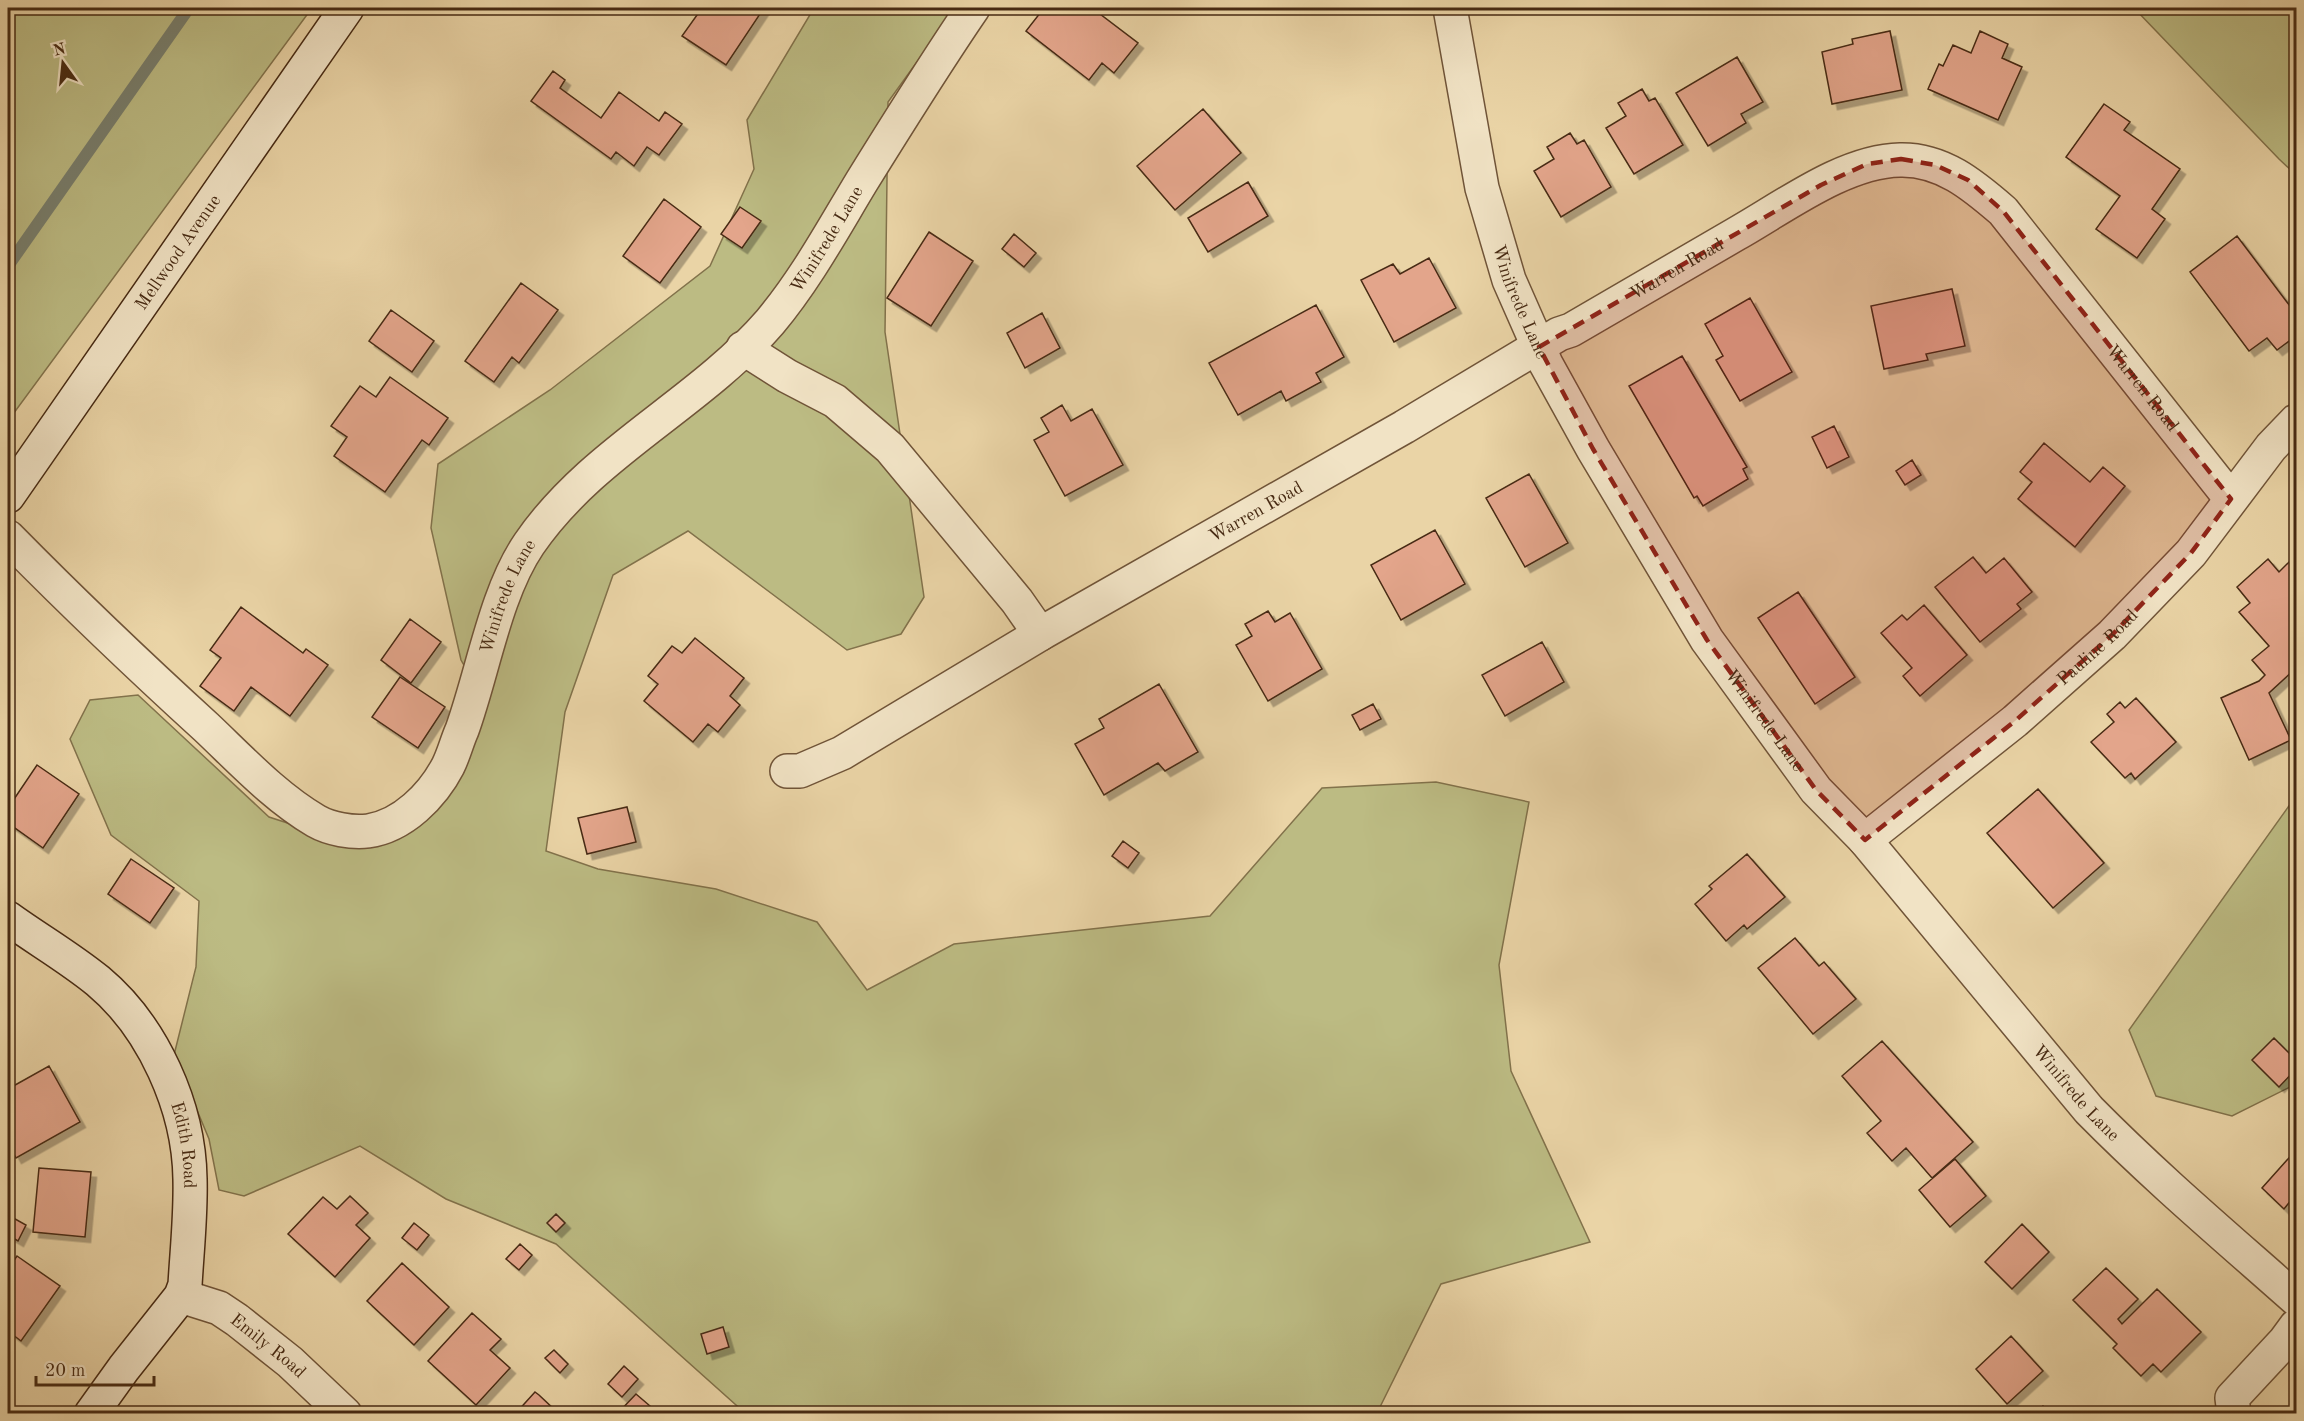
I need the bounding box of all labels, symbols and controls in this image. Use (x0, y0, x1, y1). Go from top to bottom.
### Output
north arrow (33, 33, 93, 93)
text: N (52, 41, 68, 60)
street label: Winifrede Lane (788, 183, 867, 296)
street label: Mellwood Avenue (132, 192, 224, 314)
street label: Warren Road (1627, 235, 1727, 304)
street label: Winifrede Lane (1489, 243, 1551, 362)
street label: Warren Road (2103, 342, 2182, 435)
street label: Warren Road (1206, 478, 1306, 546)
street label: Winifrede Lane (478, 536, 539, 655)
street label: Pauline Road (2054, 606, 2142, 689)
street label: Winifrede Lane (1721, 666, 1807, 775)
street label: Winifrede Lane (2029, 1042, 2123, 1145)
street label: Edith Road (167, 1100, 198, 1189)
street label: Emily Road (227, 1311, 309, 1382)
scale bar (36, 1349, 154, 1387)
text: 20 m (45, 1362, 85, 1380)

